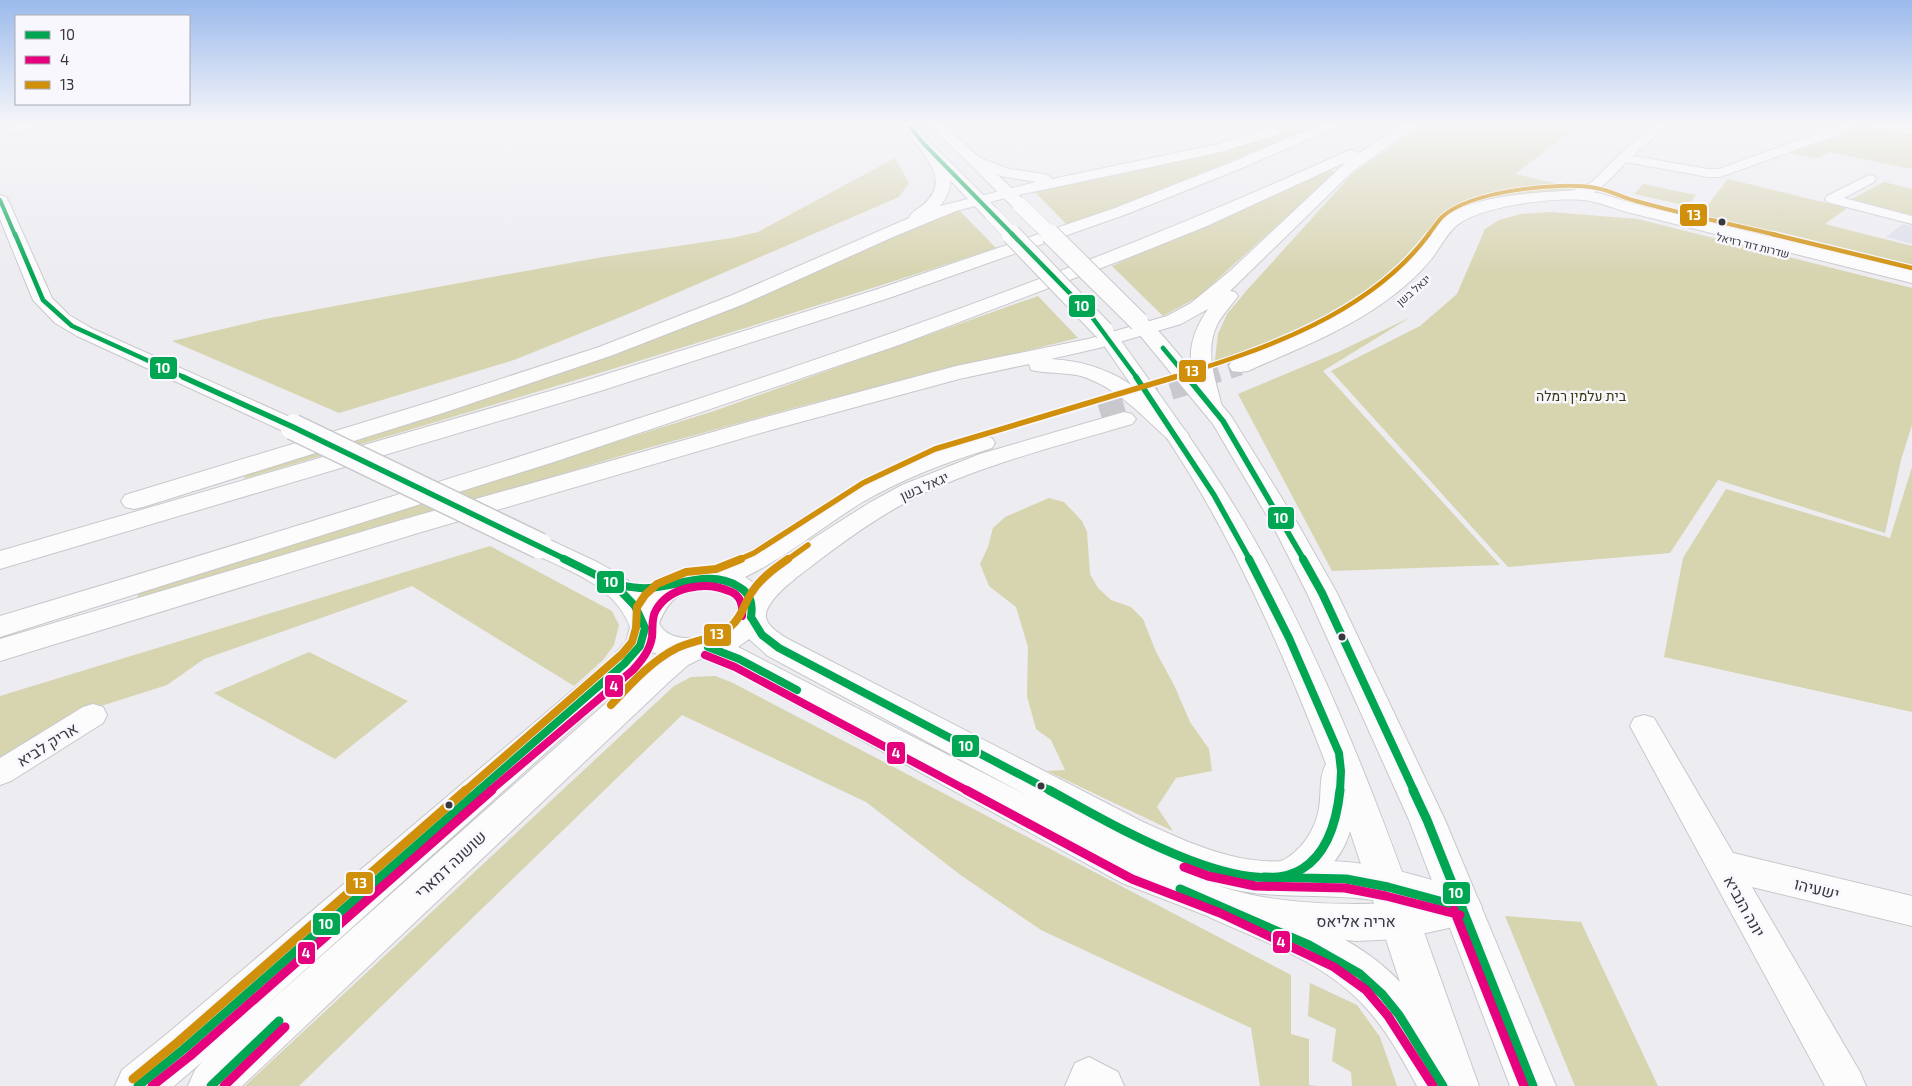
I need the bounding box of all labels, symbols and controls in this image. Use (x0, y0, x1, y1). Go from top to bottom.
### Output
legend (15, 15, 190, 105)
text: 10 (60, 25, 75, 43)
text: 4 (60, 50, 69, 68)
text: 13 (60, 75, 74, 93)
line badge: 13 (1679, 203, 1708, 227)
text: 13 (1687, 206, 1701, 223)
unlabelled marker (1717, 217, 1727, 227)
street label: שדרות דוד רזיאל (1715, 230, 1791, 260)
street label: יגאל בשן (1393, 272, 1433, 308)
line badge: 10 (1068, 294, 1096, 318)
text: 10 (1075, 297, 1090, 314)
line badge: 10 (149, 356, 178, 380)
text: 10 (156, 359, 171, 376)
line badge: 13 (1178, 359, 1207, 383)
text: 13 (1185, 362, 1199, 379)
park label: בית עלמין רמלה (1536, 387, 1627, 404)
street label: יגאל בשן (897, 468, 951, 504)
line badge: 10 (1267, 506, 1295, 530)
text: 10 (1274, 509, 1289, 526)
line badge: 10 (596, 570, 625, 594)
text: 10 (604, 573, 619, 590)
line badge: 13 (703, 623, 732, 647)
text: 13 (710, 625, 724, 642)
unlabelled marker (1337, 632, 1347, 642)
line badge: 4 (604, 674, 624, 698)
text: 4 (610, 677, 619, 694)
street label: אריק לביא (13, 718, 81, 770)
line badge: 10 (951, 734, 980, 758)
text: 10 (959, 737, 974, 754)
line badge: 4 (886, 741, 906, 765)
text: 4 (892, 744, 901, 761)
unlabelled marker (1036, 781, 1046, 791)
unlabelled marker (444, 800, 454, 810)
street label: שושנה דמארי (410, 826, 490, 902)
line badge: 13 (345, 871, 374, 895)
street label: יונה הנביא (1720, 872, 1770, 940)
street label: ישעיהו (1793, 873, 1841, 903)
text: 13 (353, 874, 367, 891)
line badge: 10 (1442, 881, 1471, 905)
text: 10 (1449, 884, 1464, 901)
street label: אריה אליאס (1316, 911, 1396, 930)
line badge: 10 (312, 912, 341, 936)
text: 10 (319, 915, 334, 932)
line badge: 4 (1272, 930, 1291, 954)
text: 4 (1277, 933, 1286, 950)
line badge: 4 (297, 941, 316, 965)
text: 4 (302, 944, 311, 961)

